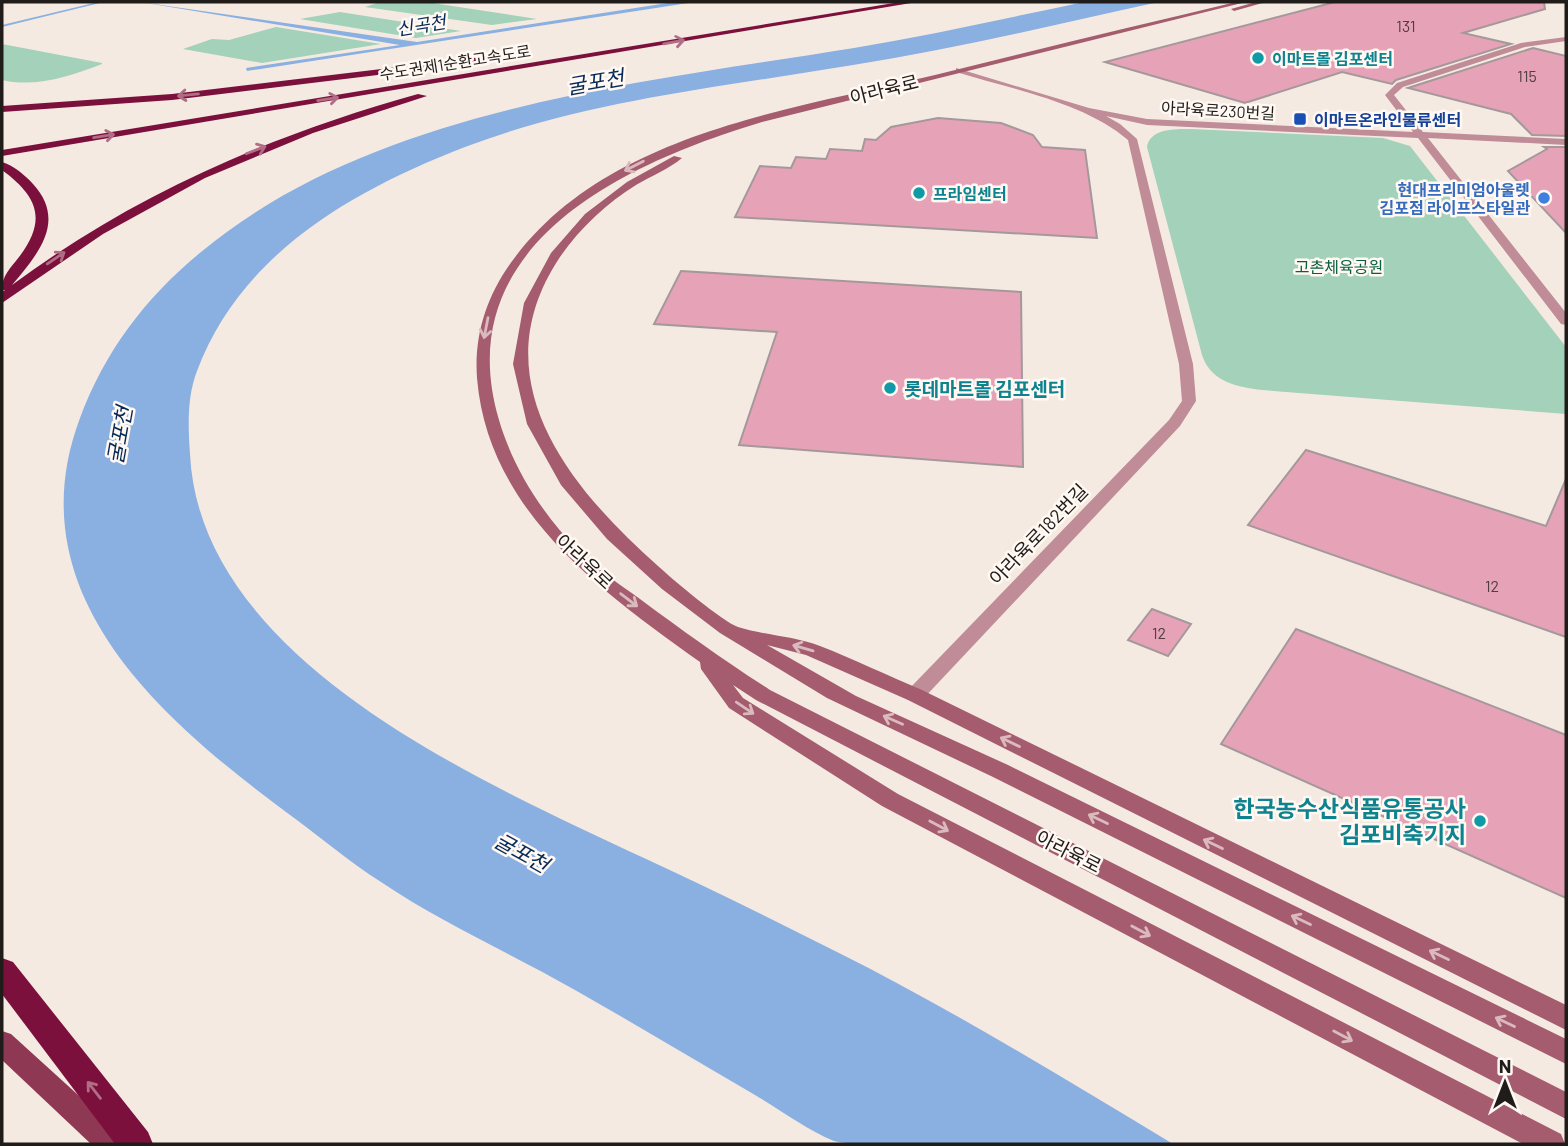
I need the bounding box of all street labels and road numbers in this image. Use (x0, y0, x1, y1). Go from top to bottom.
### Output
street label: 수도권제1순환고속도로 (378, 41, 532, 83)
street label: 아라육로 (847, 69, 921, 109)
street label: 아라육로230번길 (1161, 98, 1275, 122)
street label: 아라육로182번길 (984, 479, 1092, 589)
street label: 아라육로 (552, 529, 618, 593)
street label: 아라육로 (1033, 825, 1105, 877)

